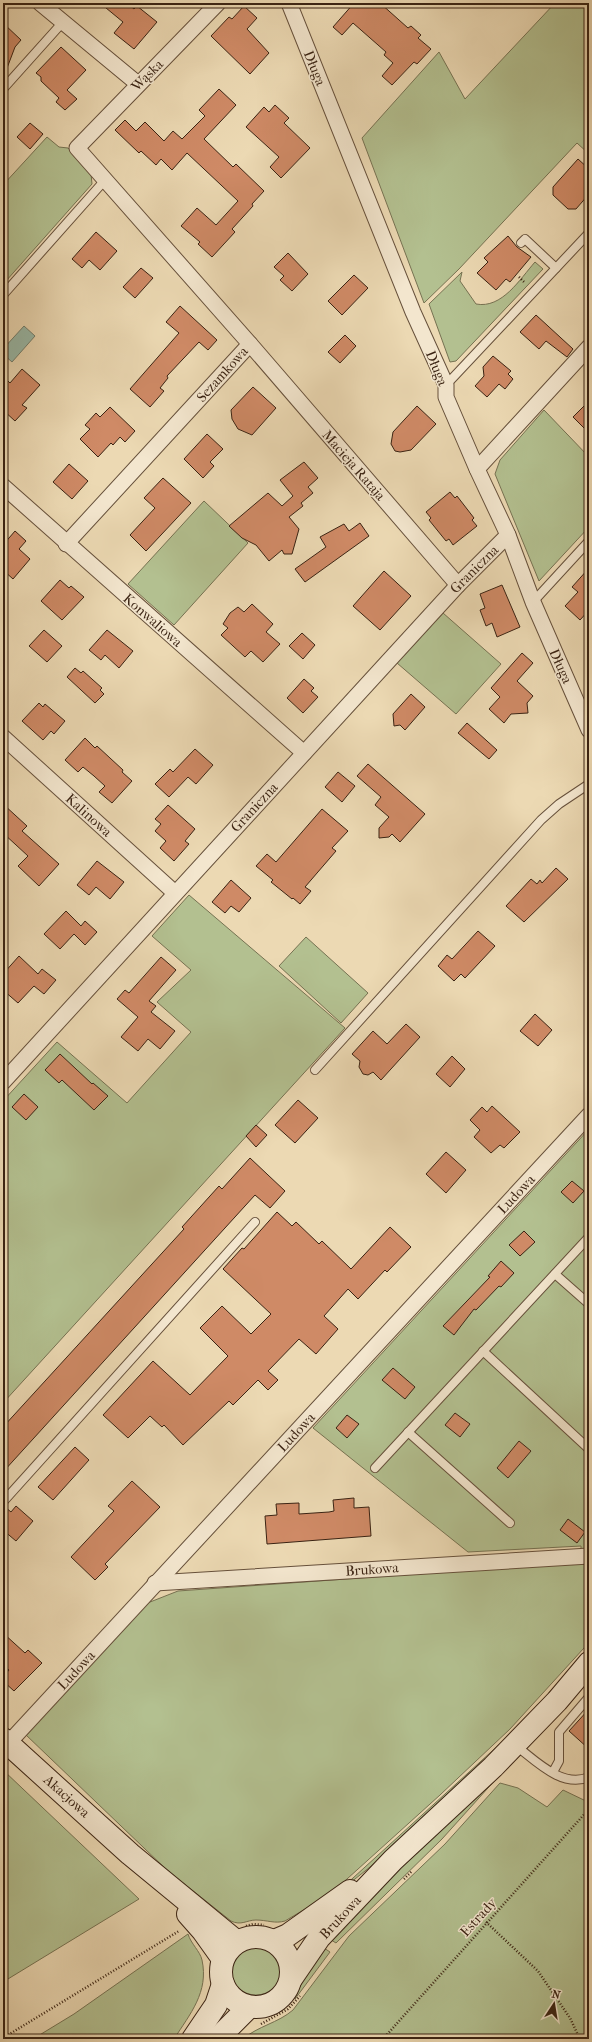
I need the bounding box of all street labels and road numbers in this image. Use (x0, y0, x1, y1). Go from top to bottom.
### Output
street label: Długa (300, 48, 329, 89)
street label: Wąska (127, 56, 167, 96)
street label: Sezamkowa (193, 343, 252, 406)
street label: Długa (422, 348, 451, 389)
street label: Macieja Rataja (318, 427, 389, 504)
street label: Graniczna (447, 541, 502, 597)
street label: Konwaliowa (120, 590, 186, 651)
street label: Długa (545, 646, 576, 687)
street label: Graniczna (227, 779, 282, 836)
street label: Kalinowa (62, 790, 116, 841)
street label: Ludowa (494, 1171, 539, 1217)
street label: Ludowa (274, 1409, 319, 1455)
street label: Brukowa (345, 1559, 400, 1580)
street label: Ludowa (54, 1647, 99, 1693)
street label: Akacjowa (39, 1771, 94, 1822)
street label: Brukowa (316, 1892, 365, 1943)
street label: Estrady (457, 1894, 500, 1940)

